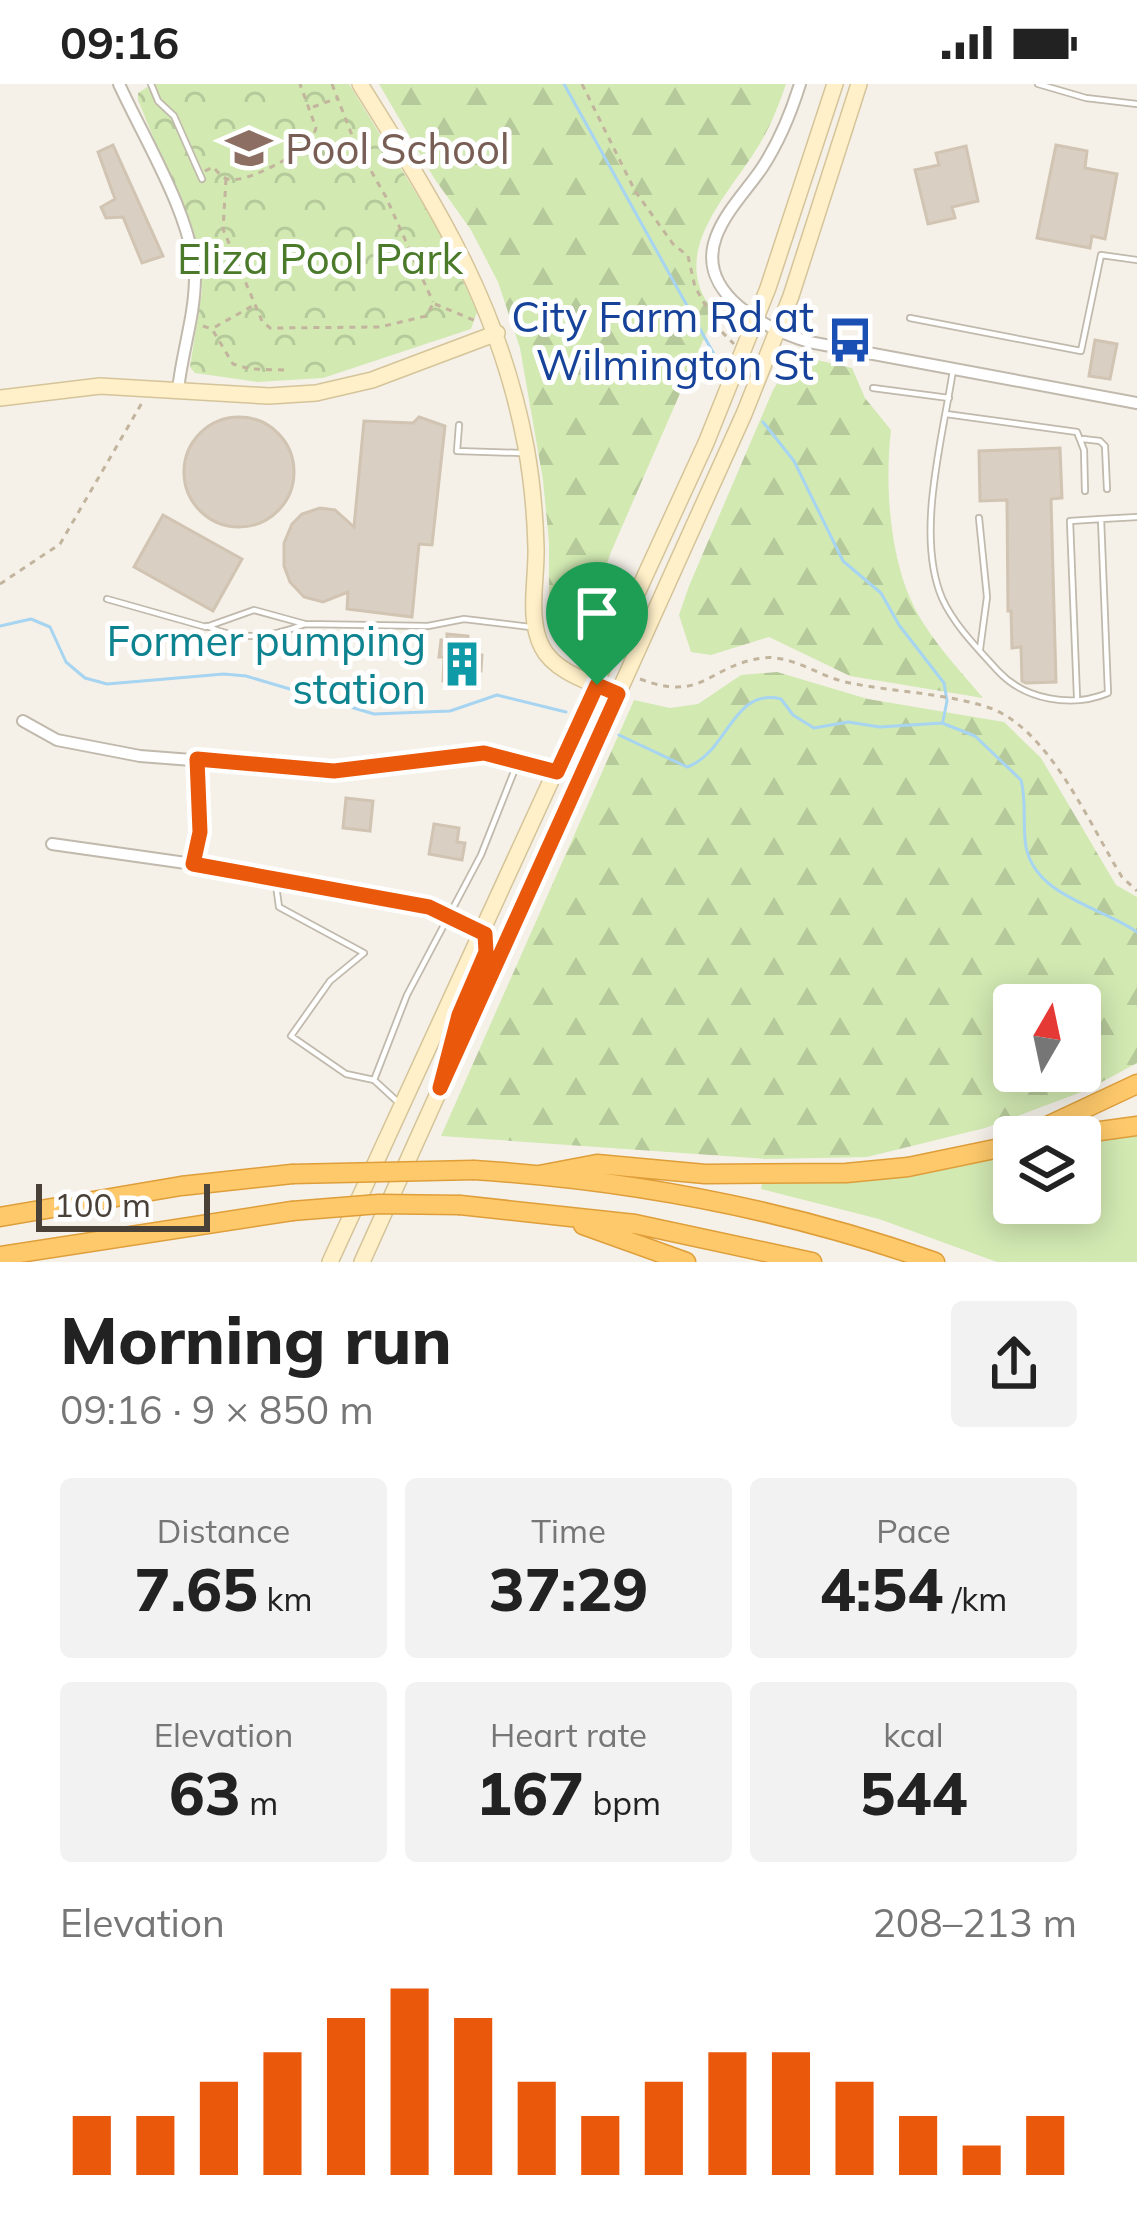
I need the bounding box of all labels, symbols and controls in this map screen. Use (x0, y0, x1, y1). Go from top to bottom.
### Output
text: 09:16 (60, 14, 179, 70)
place label: Pool School (285, 122, 510, 175)
school or university icon: Pool School (224, 123, 274, 173)
park label: Eliza Pool Park (177, 232, 463, 285)
place label: City Farm Rd at Wilmington St (511, 290, 814, 391)
bus stop icon: City Farm Rd at Wilmington St (825, 315, 875, 365)
pin (546, 562, 648, 685)
icon: arrive (564, 580, 630, 646)
place label: Former pumping station (107, 614, 426, 715)
building icon: Former pumping station (437, 639, 487, 689)
north arrow (993, 984, 1101, 1092)
map controls (993, 984, 1101, 1224)
button: layers (993, 1116, 1101, 1224)
scale bar (36, 1178, 210, 1231)
text: 100 m (54, 1184, 151, 1225)
text: Morning run (60, 1298, 452, 1381)
button: share (951, 1301, 1077, 1427)
text: 09:16 · 9 × 850 m (60, 1385, 374, 1434)
text: Distance (157, 1510, 290, 1551)
text: Time (531, 1510, 606, 1551)
text: Pace (876, 1510, 951, 1551)
text: 7.65 (134, 1551, 258, 1626)
text: 37:29 (489, 1551, 648, 1626)
text: 4:54 (820, 1551, 943, 1626)
text: km (258, 1578, 313, 1619)
text: /km (943, 1578, 1007, 1619)
text: Elevation (154, 1714, 293, 1755)
text: Heart rate (490, 1714, 647, 1755)
text: kcal (883, 1714, 944, 1755)
text: 63 (169, 1755, 241, 1830)
text: 167 (476, 1755, 584, 1830)
text: 544 (860, 1755, 968, 1830)
text: m (241, 1782, 278, 1823)
text: bpm (584, 1782, 661, 1823)
text: Elevation (60, 1898, 225, 1947)
text: 208–213 m (872, 1898, 1077, 1947)

